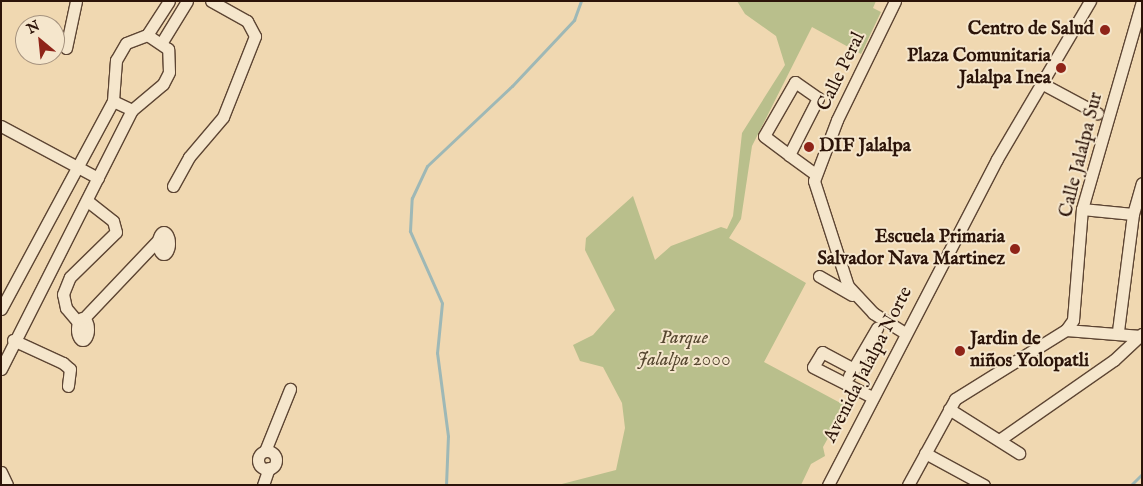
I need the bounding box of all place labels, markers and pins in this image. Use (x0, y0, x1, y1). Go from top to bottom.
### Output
place label: Centro de Salud (968, 19, 1094, 41)
marker: Centro de Salud (1098, 23, 1112, 37)
place label: Plaza Comunitaria Jalalpa Inea (907, 46, 1051, 90)
marker: Plaza Comunitaria Jalalpa Inea (1055, 62, 1067, 74)
place label: DIF Jalalpa (819, 136, 911, 158)
marker: DIF Jalalpa (803, 141, 815, 153)
place label: Escuela Primaria Salvador Nava Martinez (817, 227, 1005, 271)
marker: Escuela Primaria Salvador Nava Martinez (1009, 243, 1021, 255)
place label: Jardin de niños Yolopatli (970, 329, 1089, 373)
marker: Jardin de niños Yolopatli (954, 345, 966, 357)

